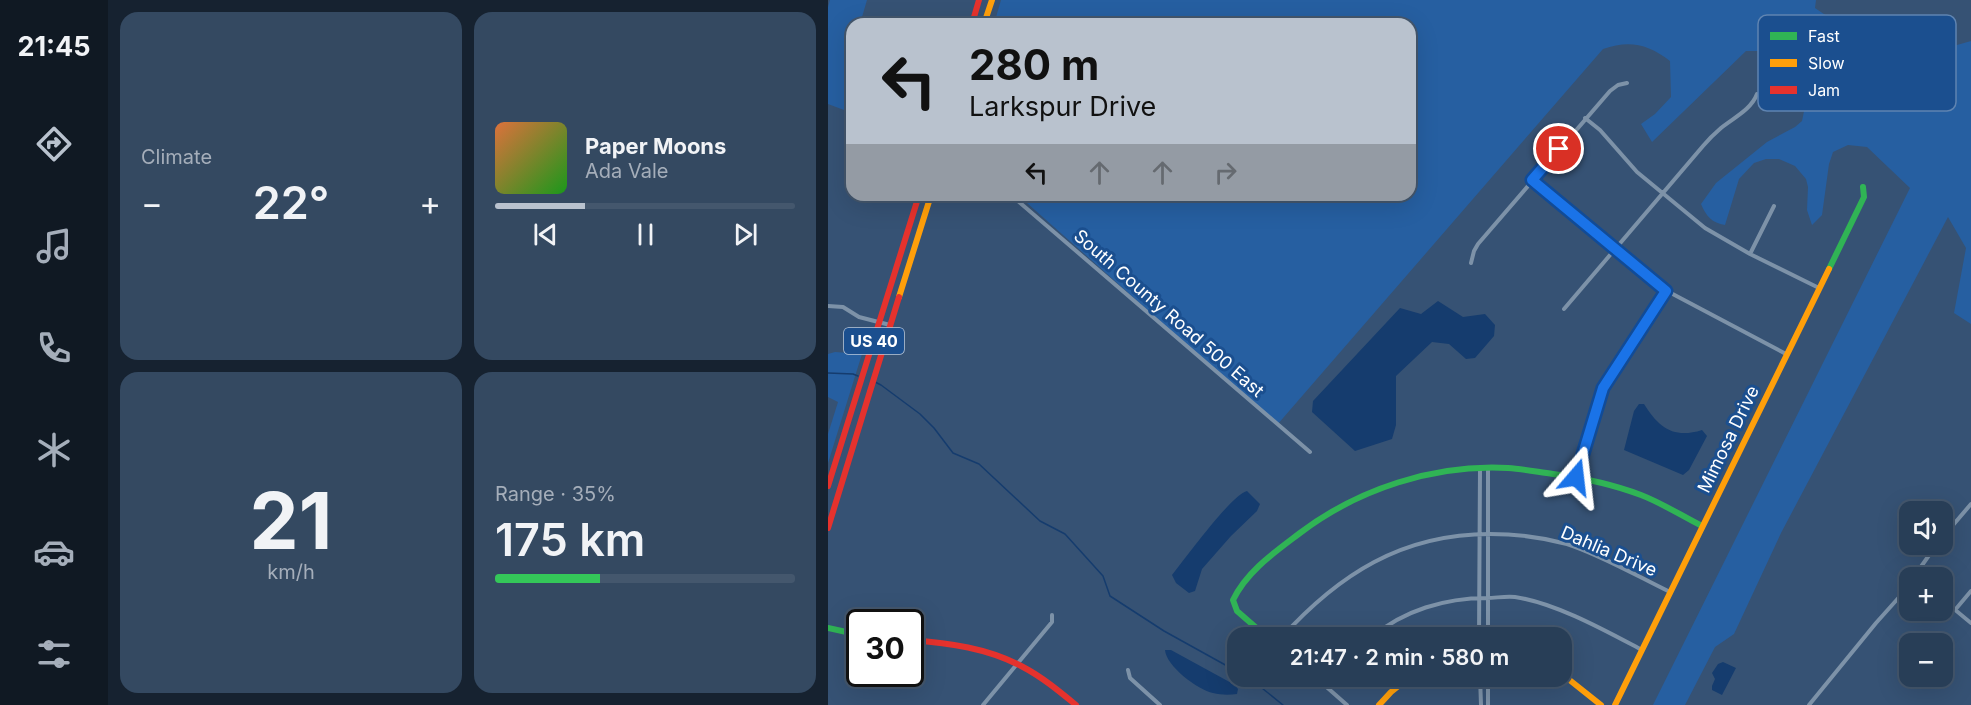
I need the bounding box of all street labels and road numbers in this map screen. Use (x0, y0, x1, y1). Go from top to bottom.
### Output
street label: South County Road 500 East (1070, 225, 1268, 401)
road number: US 40 (844, 328, 904, 354)
street label: Mimosa Drive (1693, 382, 1763, 496)
street label: Dahlia Drive (1558, 521, 1660, 581)

